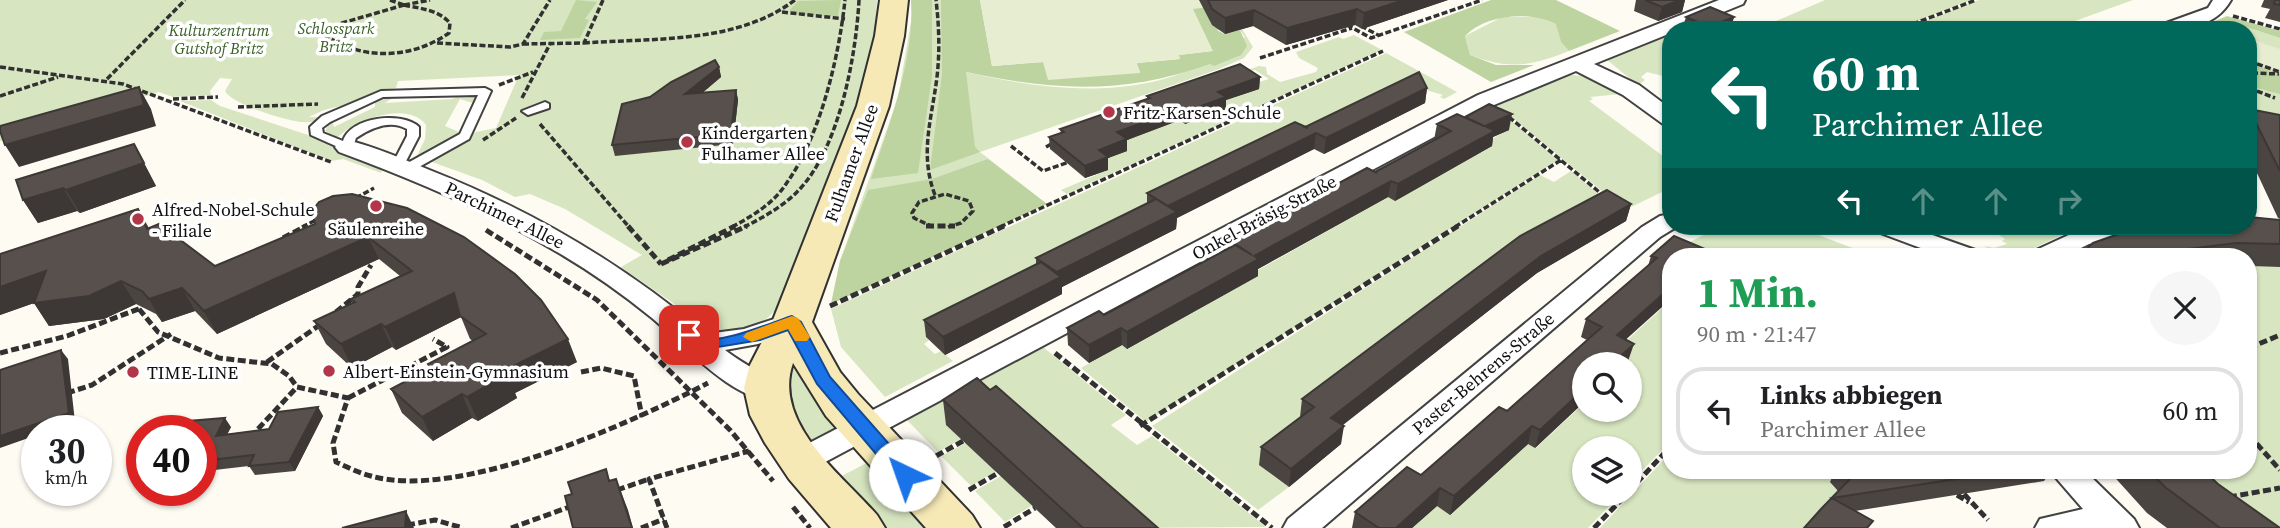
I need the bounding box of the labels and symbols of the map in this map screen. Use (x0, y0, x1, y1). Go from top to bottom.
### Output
park label: Schlosspark Britz (298, 17, 375, 57)
park label: Kulturzentrum Gutshof Britz (168, 19, 269, 59)
street label: Fulhamer Allee (818, 100, 884, 226)
place label: Fritz-Karsen-Schule (1123, 100, 1281, 125)
marker: Fritz-Karsen-Schule (1101, 104, 1117, 120)
place label: Kindergarten Fulhamer Allee (701, 120, 825, 166)
marker: Kindergarten Fulhamer Allee (679, 134, 695, 150)
street label: Onkel-Bräsig-Straße (1187, 168, 1341, 266)
street label: Parchimer Allee (441, 175, 569, 255)
place label: Alfred-Nobel-Schule - Filiale (152, 197, 315, 243)
marker: Säulenreihe (368, 198, 384, 214)
marker: Alfred-Nobel-Schule - Filiale (130, 211, 146, 227)
place label: Säulenreihe (328, 216, 424, 241)
pin (659, 305, 719, 365)
street label: Paster-Behrens-Straße (1407, 306, 1559, 440)
place label: Albert-Einstein-Gymnasium (343, 359, 569, 384)
place label: TIME-LINE (147, 360, 238, 385)
marker: Albert-Einstein-Gymnasium (321, 363, 337, 379)
marker: TIME-LINE (125, 364, 141, 380)
speed limit sign: 40 (126, 415, 217, 506)
position arrow (868, 438, 942, 512)

